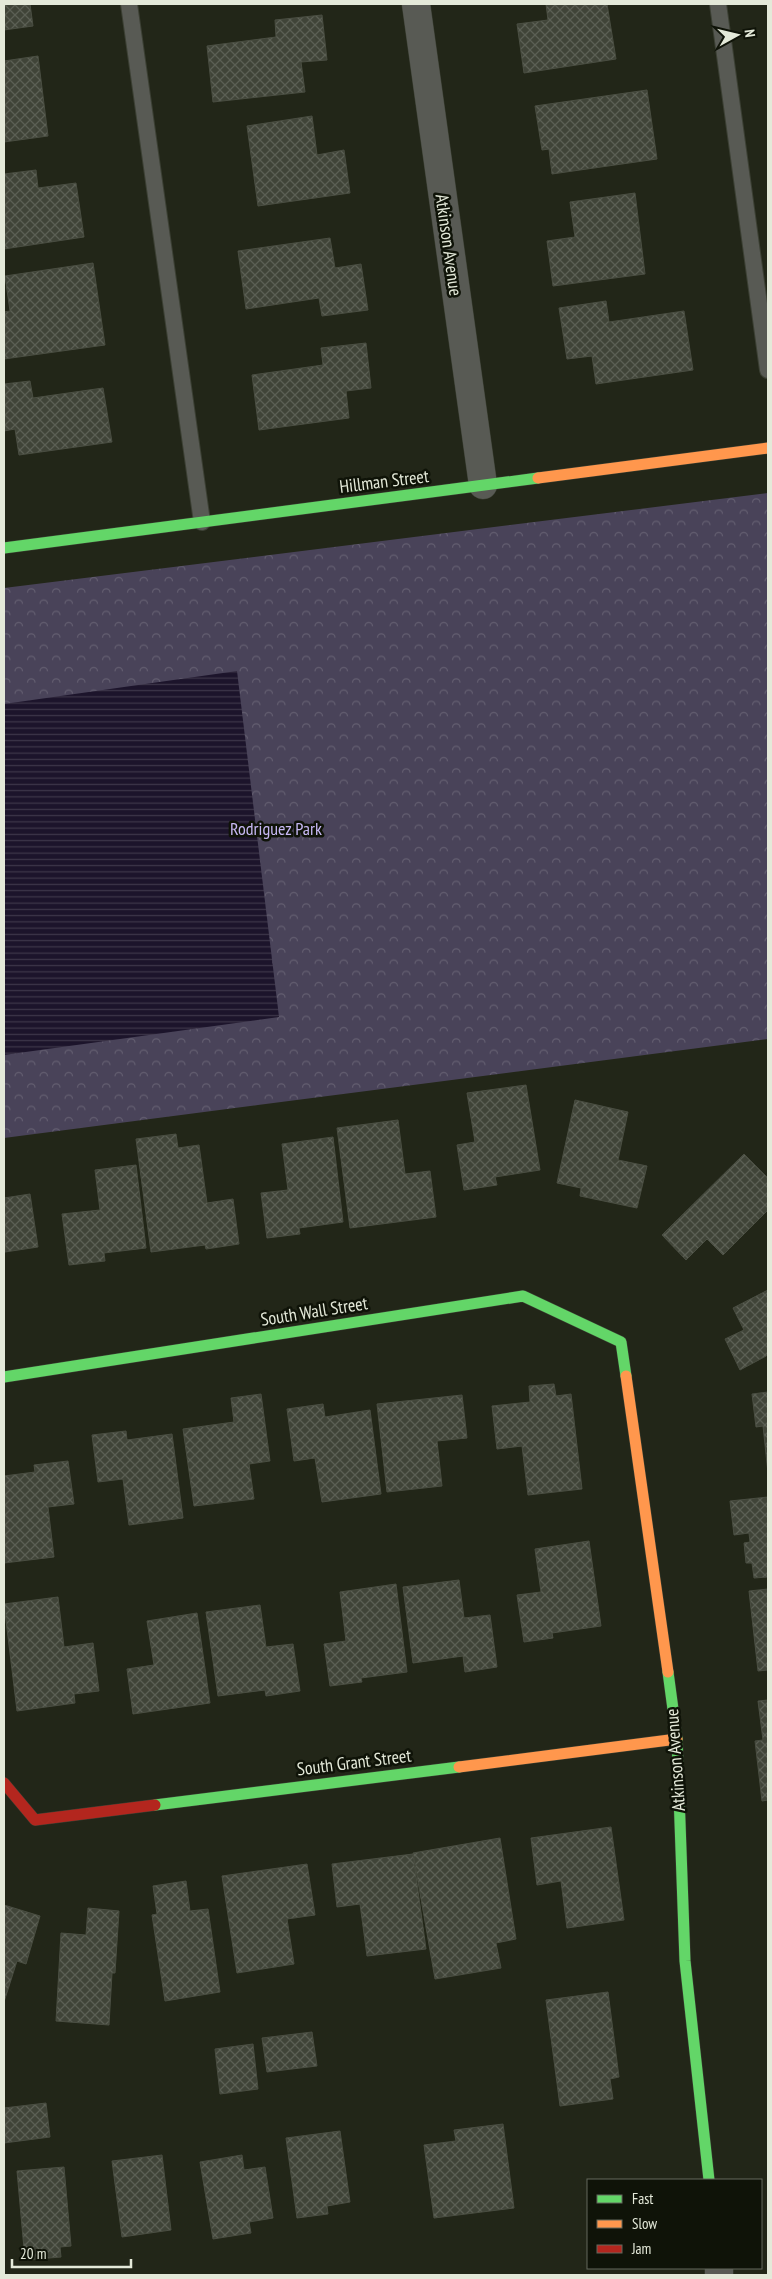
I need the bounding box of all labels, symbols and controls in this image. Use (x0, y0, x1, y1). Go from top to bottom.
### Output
north arrow (712, 10, 762, 60)
text: N (740, 28, 759, 38)
street label: Atkinson Avenue (430, 193, 468, 297)
street label: Hillman Street (338, 464, 430, 498)
park label: Rodriguez Park (230, 817, 322, 840)
street label: South Wall Street (259, 1291, 369, 1331)
street label: Atkinson Avenue (660, 1708, 690, 1812)
street label: South Grant Street (296, 1744, 412, 1780)
legend (587, 2179, 762, 2269)
text: Fast (632, 2189, 653, 2208)
text: Slow (632, 2214, 657, 2233)
scale bar (12, 2236, 131, 2268)
text: Jam (631, 2239, 651, 2258)
text: 20 m (20, 2244, 46, 2263)

